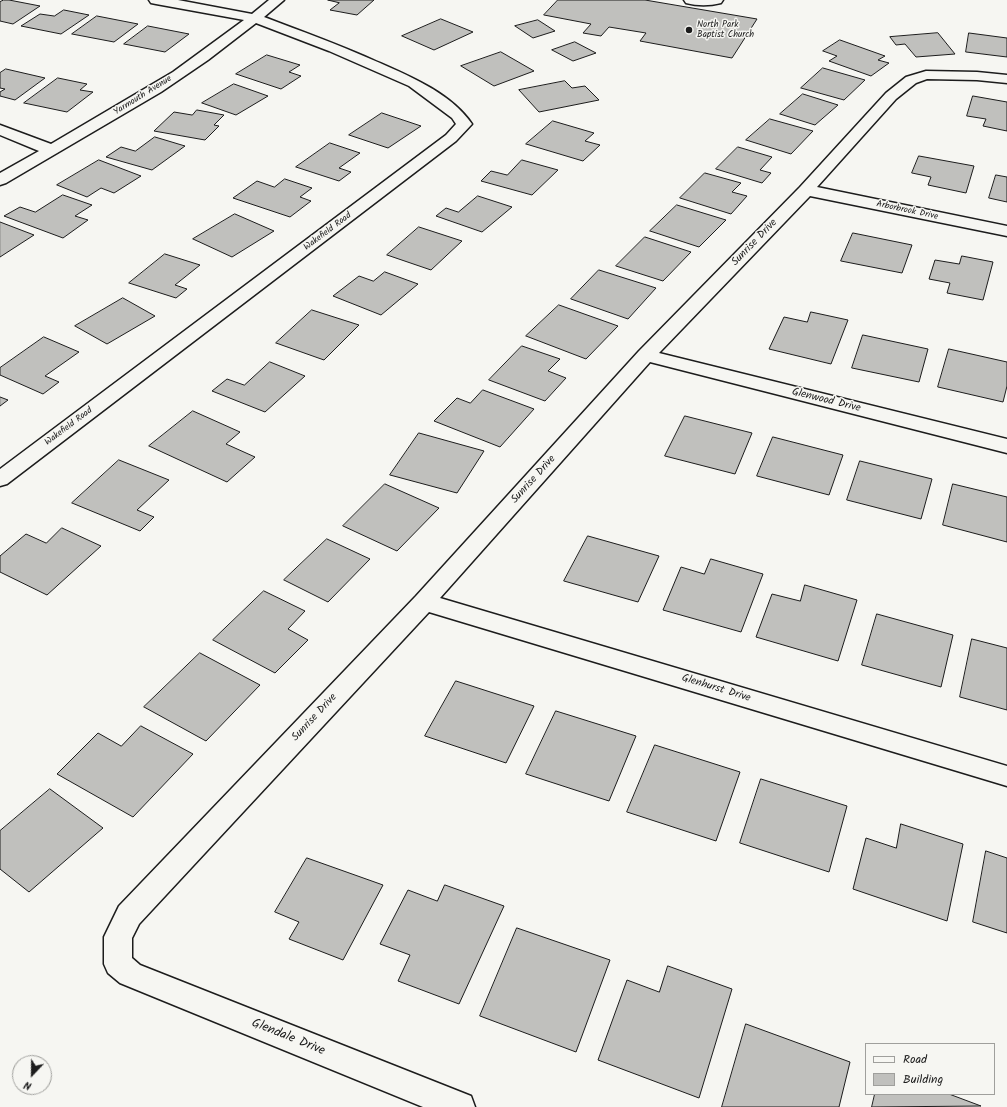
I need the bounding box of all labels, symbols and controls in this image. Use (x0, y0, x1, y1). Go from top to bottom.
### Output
place label: North Park Baptist Church (697, 20, 754, 41)
marker: North Park Baptist Church (684, 25, 694, 35)
street label: Yarmouth Avenue (112, 74, 174, 118)
street label: Arborbrook Drive (875, 199, 939, 223)
street label: Wakefield Road (302, 211, 354, 253)
street label: Sunrise Drive (729, 217, 781, 269)
street label: Glenwood Drive (790, 386, 862, 416)
street label: Wakefield Road (43, 406, 95, 448)
street label: Sunrise Drive (509, 453, 559, 507)
street label: Glenhurst Drive (680, 672, 752, 706)
street label: Sunrise Drive (290, 691, 340, 745)
street label: Glendale Drive (249, 1016, 327, 1060)
legend (865, 1043, 995, 1095)
text: Road (903, 1050, 927, 1069)
north arrow (12, 1055, 52, 1095)
text: Building (903, 1070, 943, 1089)
text: N (21, 1076, 34, 1095)

